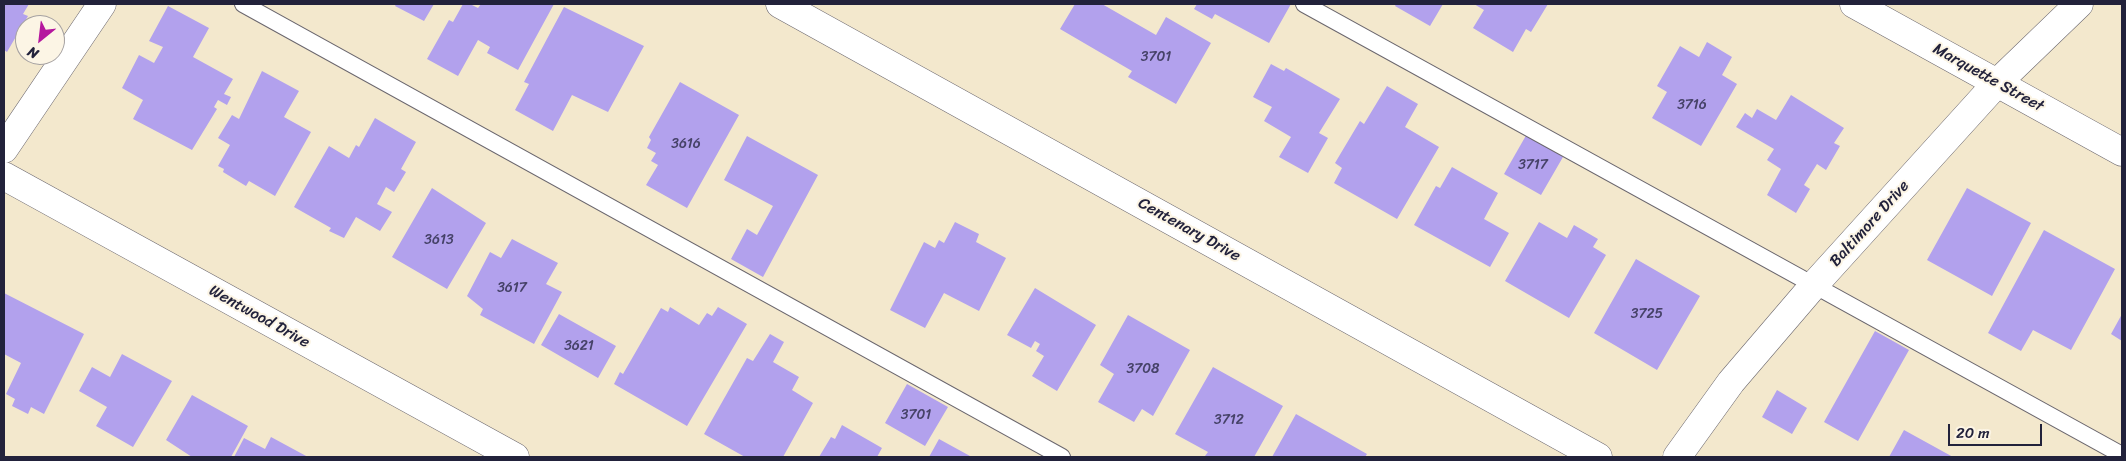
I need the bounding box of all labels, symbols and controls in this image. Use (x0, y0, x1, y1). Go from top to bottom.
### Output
north arrow (15, 15, 65, 65)
text: N (23, 39, 43, 66)
street label: Marquette Street (1929, 40, 2047, 116)
house number: 3701 (1141, 49, 1171, 65)
house number: 3716 (1677, 97, 1707, 113)
house number: 3616 (671, 136, 701, 152)
house number: 3717 (1518, 157, 1548, 173)
street label: Baltimore Drive (1826, 177, 1914, 271)
street label: Centenary Drive (1134, 194, 1244, 266)
house number: 3613 (424, 232, 454, 248)
house number: 3617 (497, 280, 527, 296)
street label: Wentwood Drive (205, 281, 313, 353)
house number: 3725 (1631, 306, 1663, 322)
house number: 3621 (564, 338, 594, 354)
house number: 3708 (1127, 361, 1159, 377)
house number: 3701 (901, 407, 931, 423)
house number: 3712 (1214, 412, 1244, 428)
scale bar (1951, 414, 2045, 446)
text: 20 m (1956, 420, 1990, 446)

